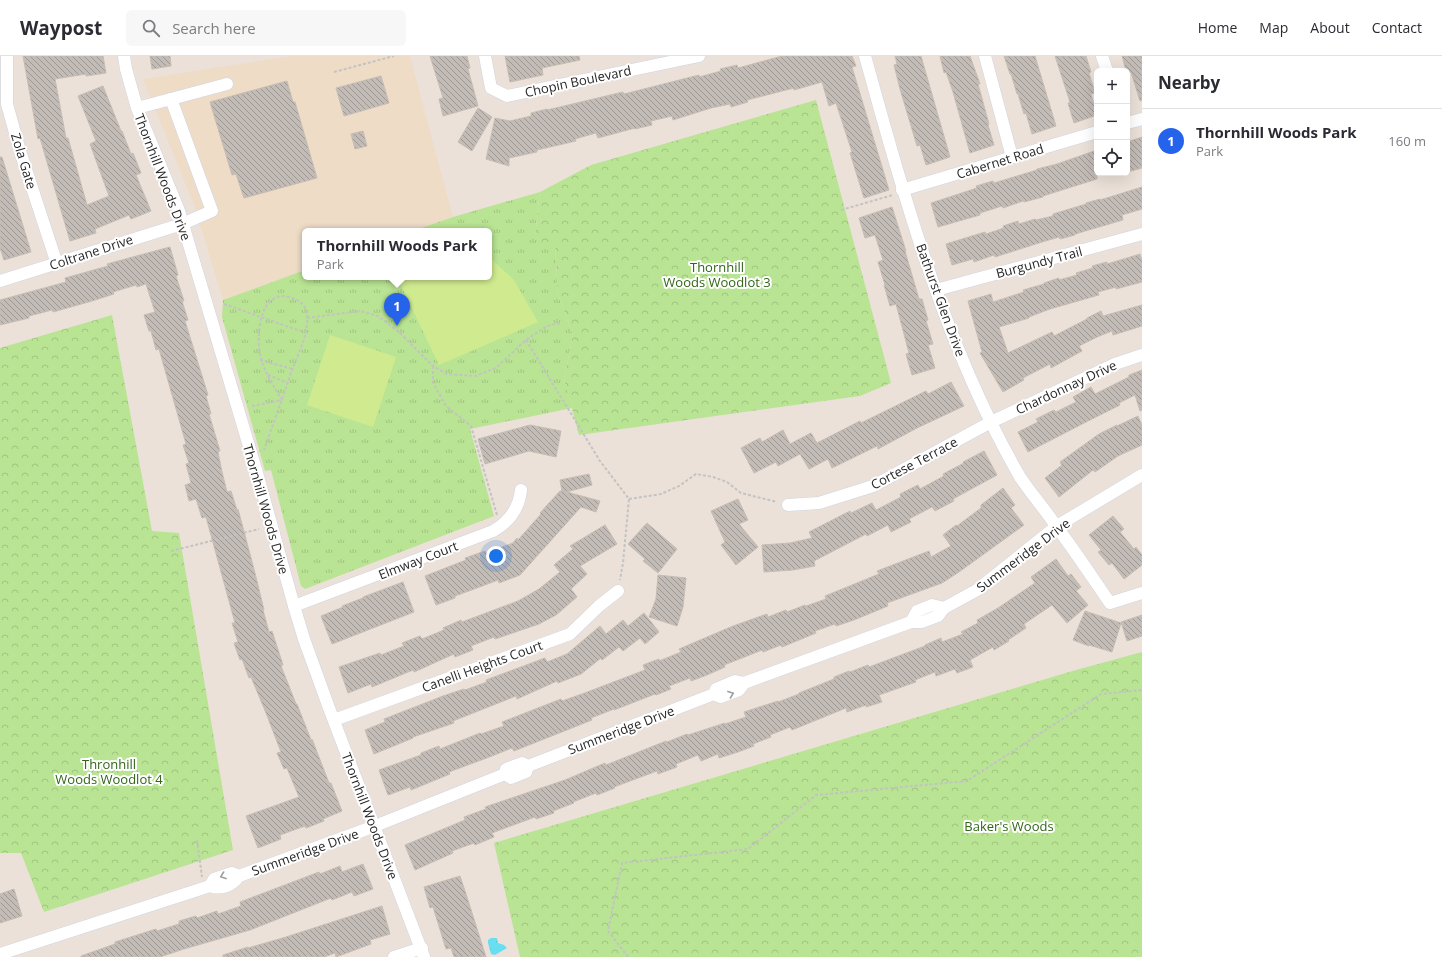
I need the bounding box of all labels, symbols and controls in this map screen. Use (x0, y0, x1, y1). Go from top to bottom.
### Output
search box (126, 10, 406, 46)
text: Waypost (20, 15, 102, 41)
icon: search (140, 17, 162, 39)
text: Search here (172, 18, 256, 38)
text: Home (1198, 18, 1237, 37)
text: Map (1259, 18, 1288, 37)
text: About (1310, 18, 1350, 37)
text: Contact (1372, 18, 1422, 37)
street label: Chopin Boulevard (523, 61, 633, 101)
map controls (1094, 68, 1130, 176)
button: + (1094, 68, 1130, 104)
text: Nearby (1158, 71, 1220, 94)
button: − (1094, 104, 1130, 140)
street label: Thornhill Woods Drive (131, 111, 195, 243)
text: Thornhill Woods Park (1196, 122, 1357, 142)
street label: Zola Gate (7, 131, 41, 191)
text: 1 (1167, 132, 1175, 150)
text: 160 m (1388, 132, 1426, 150)
street label: Cabernet Road (954, 139, 1046, 183)
button: locate (1094, 140, 1130, 176)
text: Park (1196, 142, 1223, 160)
popup (302, 228, 492, 280)
street label: Coltrane Drive (47, 230, 135, 274)
text: Thornhill Woods Park (317, 235, 477, 255)
street label: Bathurst Glen Drive (912, 241, 970, 359)
street label: Burgundy Trail (994, 242, 1084, 282)
text: Park (317, 255, 344, 273)
park label: Thornhill Woods Woodlot 3 (663, 258, 771, 291)
pin: 1 (384, 293, 410, 326)
street label: Chardonnay Drive (1013, 356, 1119, 418)
street label: Cortese Terrace (867, 433, 961, 493)
street label: Thornhill Woods Drive (239, 442, 293, 576)
street label: Summeridge Drive (973, 514, 1073, 596)
street label: Elmway Court (376, 536, 461, 583)
your location (486, 546, 506, 566)
street label: Canelli Heights Court (419, 636, 545, 696)
one-way arrow (727, 690, 734, 698)
street label: Summeridge Drive (565, 701, 677, 759)
street label: Thornhill Woods Drive (338, 750, 402, 882)
park label: Thronhill Woods Woodlot 4 (55, 755, 163, 788)
park label: Baker's Woods (964, 817, 1054, 835)
street label: Summeridge Drive (249, 824, 361, 880)
one-way arrow (219, 872, 226, 880)

